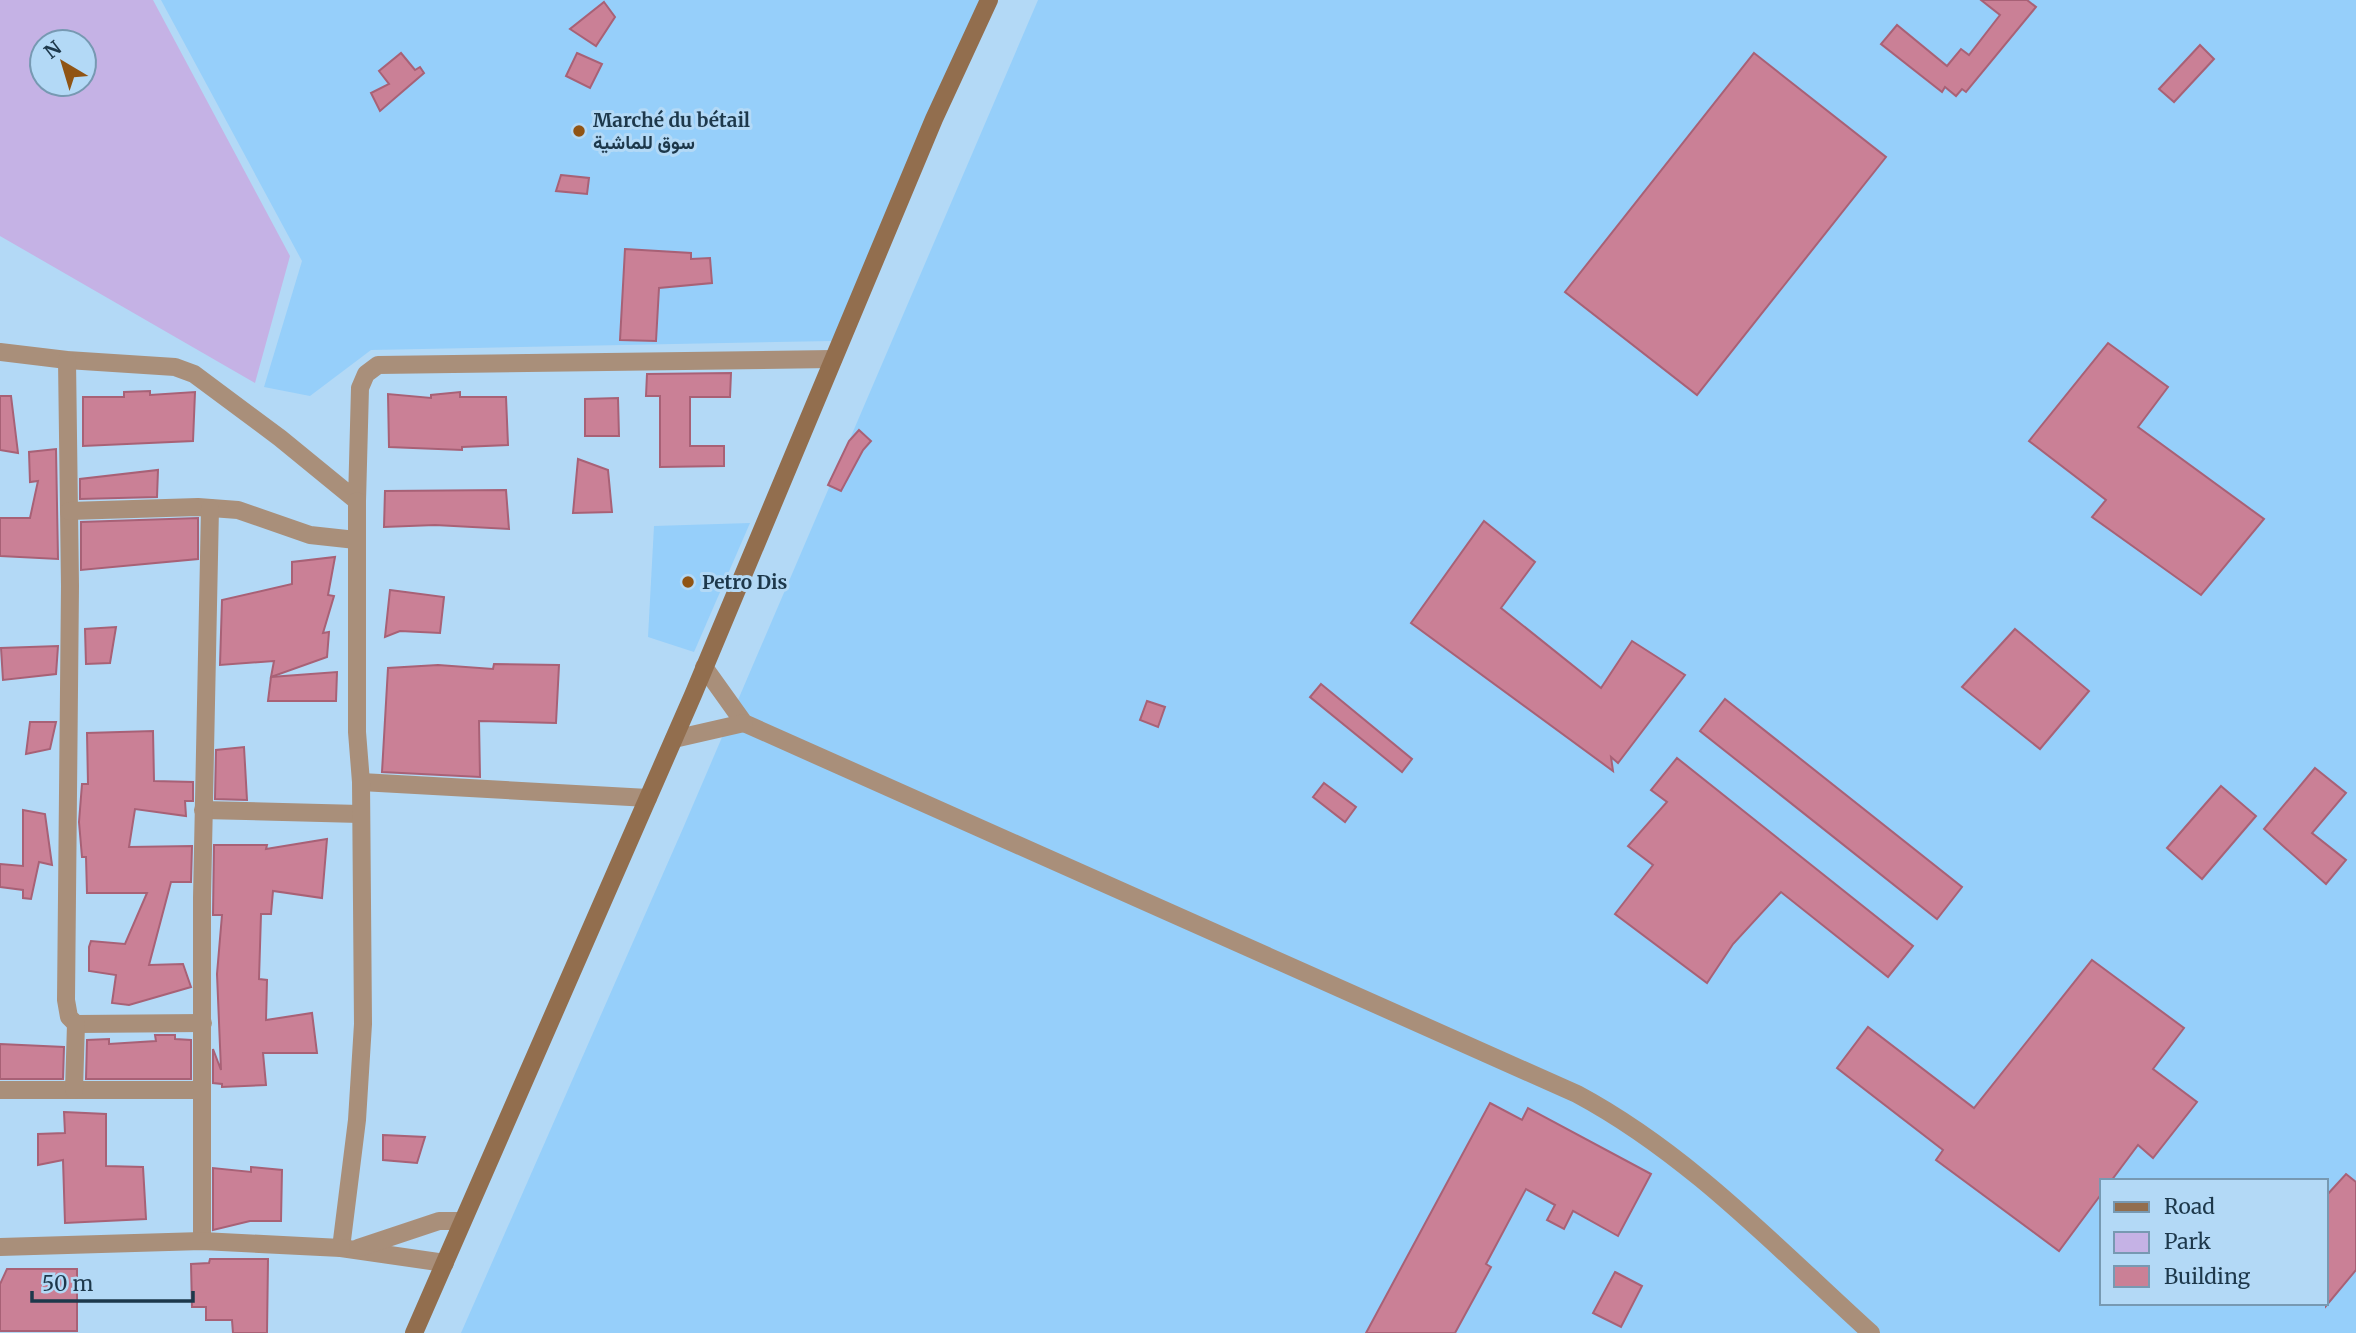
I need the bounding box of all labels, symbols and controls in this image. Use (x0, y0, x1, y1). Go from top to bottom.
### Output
north arrow (28, 28, 98, 98)
text: N (39, 36, 66, 64)
place label: Marché du bétail سوق للماشية (593, 108, 750, 155)
marker: Marché du bétail سوق للماشية (571, 123, 587, 139)
place label: Petro Dis (702, 570, 788, 594)
marker: Petro Dis (680, 574, 696, 590)
legend (2100, 1179, 2328, 1305)
text: Road (2164, 1193, 2215, 1220)
text: Park (2164, 1228, 2211, 1255)
scale bar (32, 1260, 192, 1304)
text: Building (2164, 1263, 2251, 1290)
text: 50 m (42, 1270, 93, 1297)

